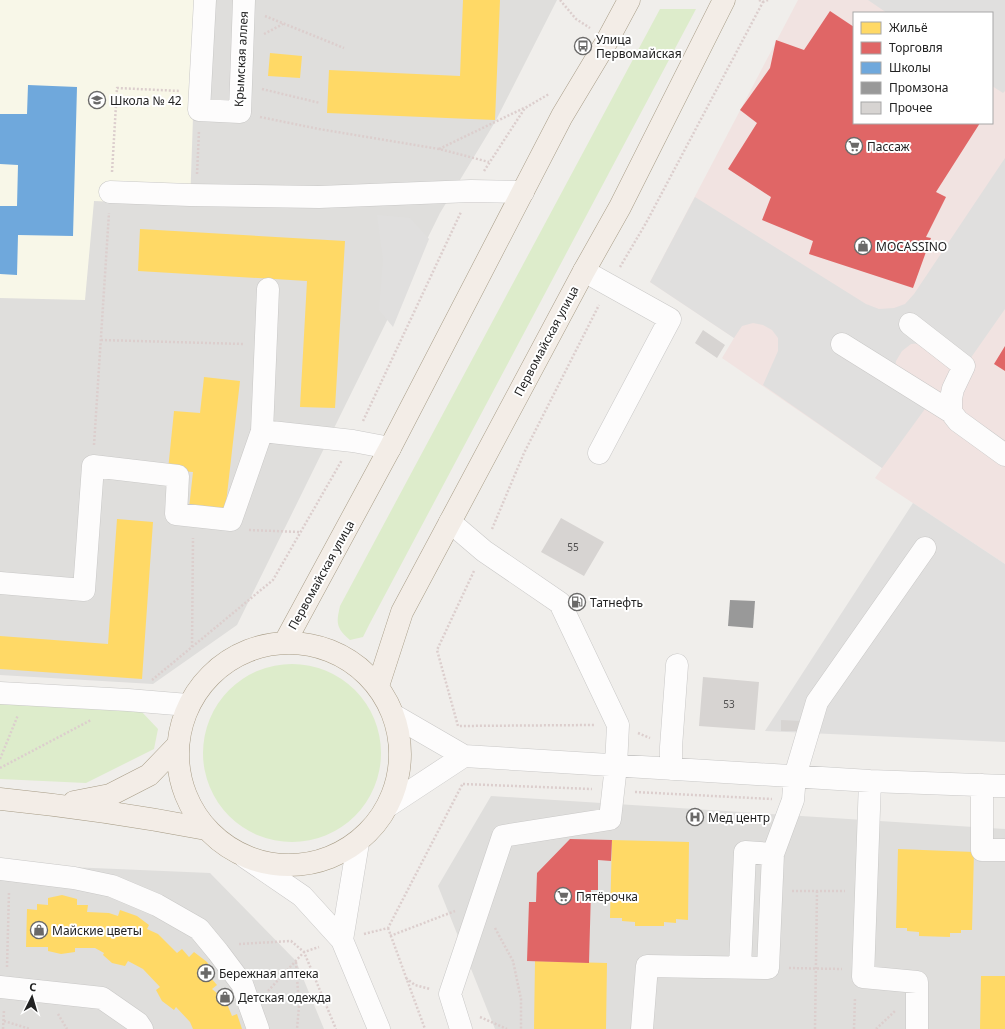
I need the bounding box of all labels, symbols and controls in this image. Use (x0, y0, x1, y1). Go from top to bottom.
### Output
street label: Крымская аллея (230, 11, 252, 107)
legend (853, 12, 993, 124)
text: Жильё (889, 19, 928, 36)
place label: Улица Первомайская (596, 31, 682, 62)
bus stop icon: Улица Первомайская (573, 36, 593, 56)
text: Торговля (889, 39, 943, 56)
text: Школы (889, 59, 931, 76)
text: Промзона (889, 79, 948, 96)
school or university icon: Школа № 42 (87, 90, 107, 110)
place label: Школа № 42 (110, 92, 182, 109)
text: Прочее (889, 99, 933, 116)
supermarket icon: Пассаж (844, 136, 864, 156)
place label: Пассаж (867, 138, 911, 155)
shop icon: MOCASSINO (853, 236, 873, 256)
place label: MOCASSINO (876, 238, 947, 255)
street label: Первомайская улица (510, 283, 582, 399)
street label: Первомайская улица (284, 517, 358, 633)
house number: 55 (567, 540, 579, 554)
fuel station icon: Татнефть (567, 592, 587, 612)
place label: Татнефть (590, 594, 643, 611)
house number: 53 (723, 697, 735, 711)
hospital icon: Мед центр (685, 807, 705, 827)
place label: Мед центр (708, 809, 770, 826)
supermarket icon: Пятёрочка (553, 886, 573, 906)
place label: Пятёрочка (576, 888, 638, 905)
shop icon: Майские цветы (29, 920, 49, 940)
place label: Майские цветы (52, 922, 142, 939)
pharmacy icon: Бережная аптека (196, 963, 216, 983)
place label: Бережная аптека (219, 965, 319, 982)
north arrow (12, 977, 52, 1017)
text: С (29, 979, 37, 994)
shop icon: Детская одежда (215, 987, 235, 1007)
place label: Детская одежда (238, 989, 331, 1006)

